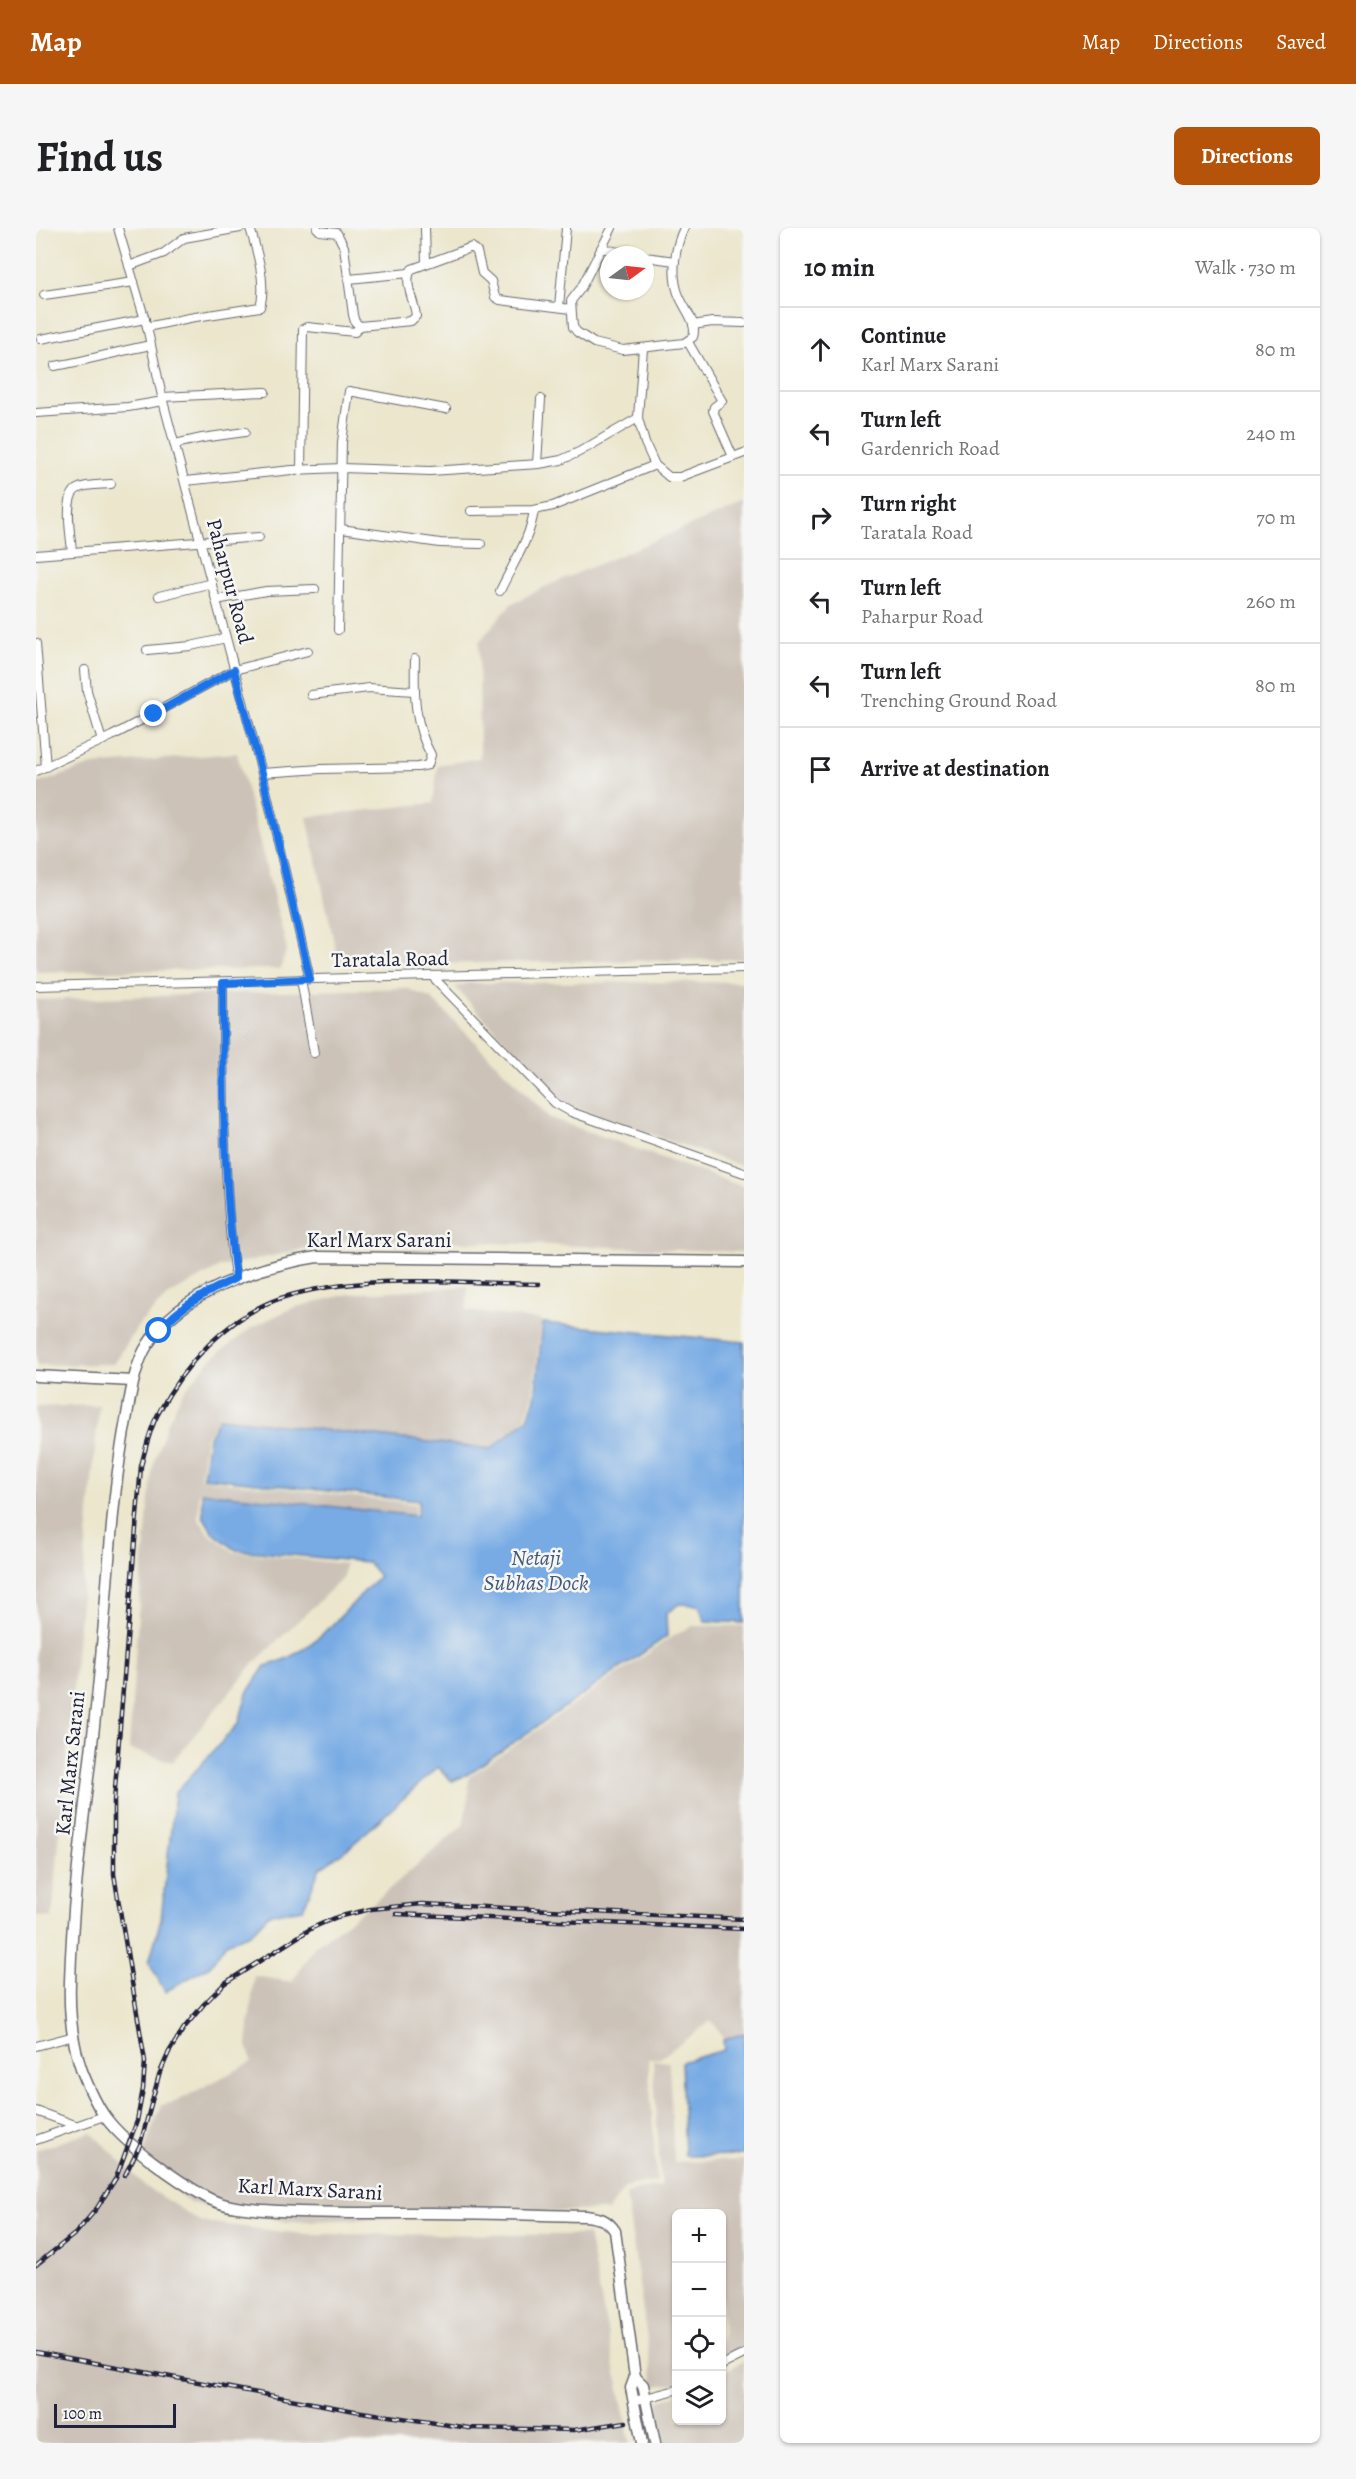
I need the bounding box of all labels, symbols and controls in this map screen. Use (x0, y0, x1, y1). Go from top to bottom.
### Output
text: Map (30, 23, 82, 61)
text: Map (1082, 28, 1120, 56)
text: Directions (1153, 28, 1243, 56)
text: Saved (1276, 28, 1326, 56)
button: Directions (1174, 127, 1320, 185)
text: Find us (36, 128, 163, 185)
north arrow (600, 246, 654, 300)
text: 10 min (804, 250, 875, 285)
text: Walk · 730 m (1195, 254, 1296, 281)
text: Continue (861, 321, 946, 351)
icon: ahead (804, 333, 837, 366)
text: 80 m (1255, 336, 1296, 363)
text: Karl Marx Sarani (861, 351, 999, 378)
text: Turn left (861, 405, 941, 435)
icon: left (804, 417, 837, 450)
text: 240 m (1246, 420, 1296, 447)
text: Gardenrich Road (861, 435, 1000, 462)
text: Turn right (861, 489, 957, 519)
icon: right (804, 501, 837, 534)
text: 70 m (1256, 504, 1296, 531)
street label: Paharpur Road (200, 515, 260, 647)
text: Taratala Road (861, 519, 973, 546)
text: Turn left (861, 573, 941, 603)
icon: left (804, 585, 837, 618)
text: 260 m (1246, 588, 1296, 615)
text: Paharpur Road (861, 603, 983, 630)
text: Turn left (861, 657, 941, 687)
icon: left (804, 669, 837, 702)
text: 80 m (1255, 672, 1296, 699)
text: Trenching Ground Road (861, 687, 1057, 714)
route end (140, 700, 166, 726)
icon: arrive (804, 753, 837, 786)
text: Arrive at destination (861, 754, 1050, 784)
street label: Taratala Road (331, 944, 450, 974)
street label: Karl Marx Sarani (306, 1226, 452, 1254)
route start (145, 1317, 171, 1343)
water label: Netaji Subhas Dock (483, 1543, 589, 1598)
street label: Karl Marx Sarani (48, 1689, 92, 1837)
street label: Karl Marx Sarani (237, 2171, 383, 2207)
map controls (672, 2209, 726, 2425)
button: + (672, 2209, 726, 2263)
button: − (672, 2263, 726, 2317)
button: locate (672, 2317, 726, 2371)
button: layers (672, 2371, 726, 2425)
scale bar (54, 2401, 176, 2428)
text: 100 m (63, 2403, 102, 2425)

